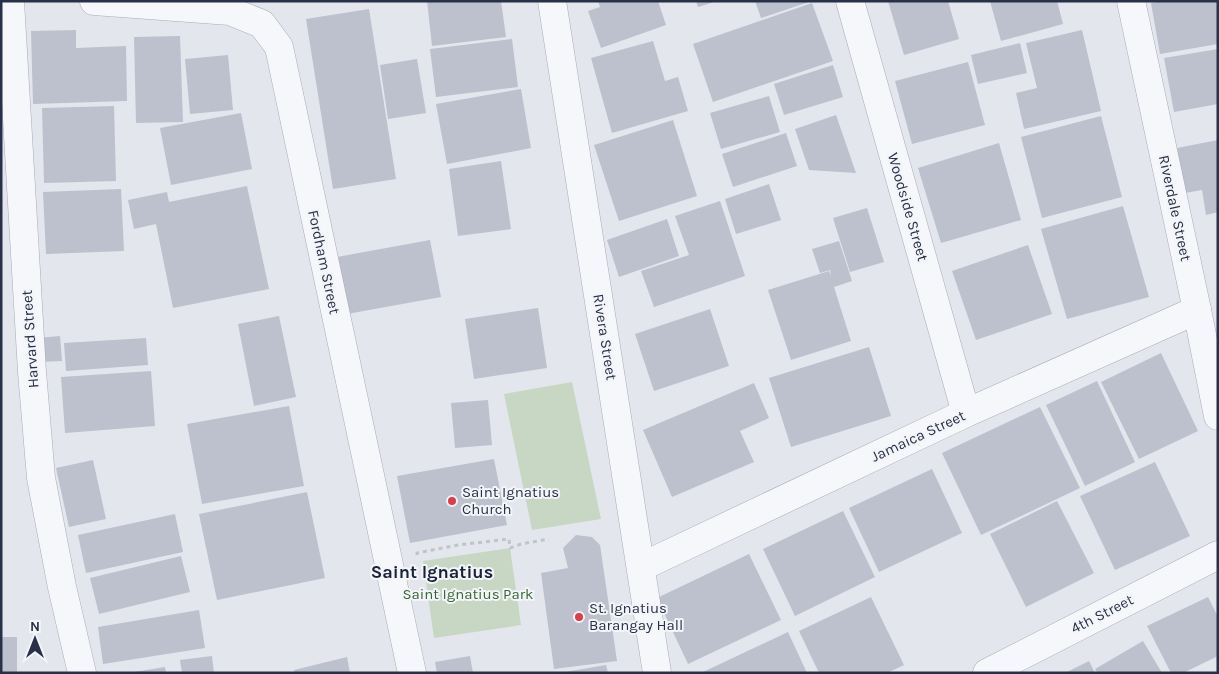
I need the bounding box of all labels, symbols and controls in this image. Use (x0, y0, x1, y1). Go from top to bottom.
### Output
street label: Woodside Street (884, 151, 932, 264)
street label: Riverdale Street (1155, 153, 1195, 263)
street label: Fordham Street (304, 208, 344, 316)
street label: Harvard Street (18, 289, 42, 389)
street label: Rivera Street (589, 292, 621, 382)
street label: Jamaica Street (868, 406, 968, 466)
place label: Saint Ignatius Church (462, 483, 559, 518)
marker: Saint Ignatius Church (446, 495, 458, 507)
district label: Saint Ignatius (371, 561, 493, 583)
park label: Saint Ignatius Park (402, 585, 534, 603)
street label: 4th Street (1068, 590, 1137, 637)
place label: St. Ignatius Barangay Hall (589, 599, 683, 634)
marker: St. Ignatius Barangay Hall (573, 611, 585, 623)
north arrow (10, 614, 60, 664)
text: N (30, 618, 40, 635)

